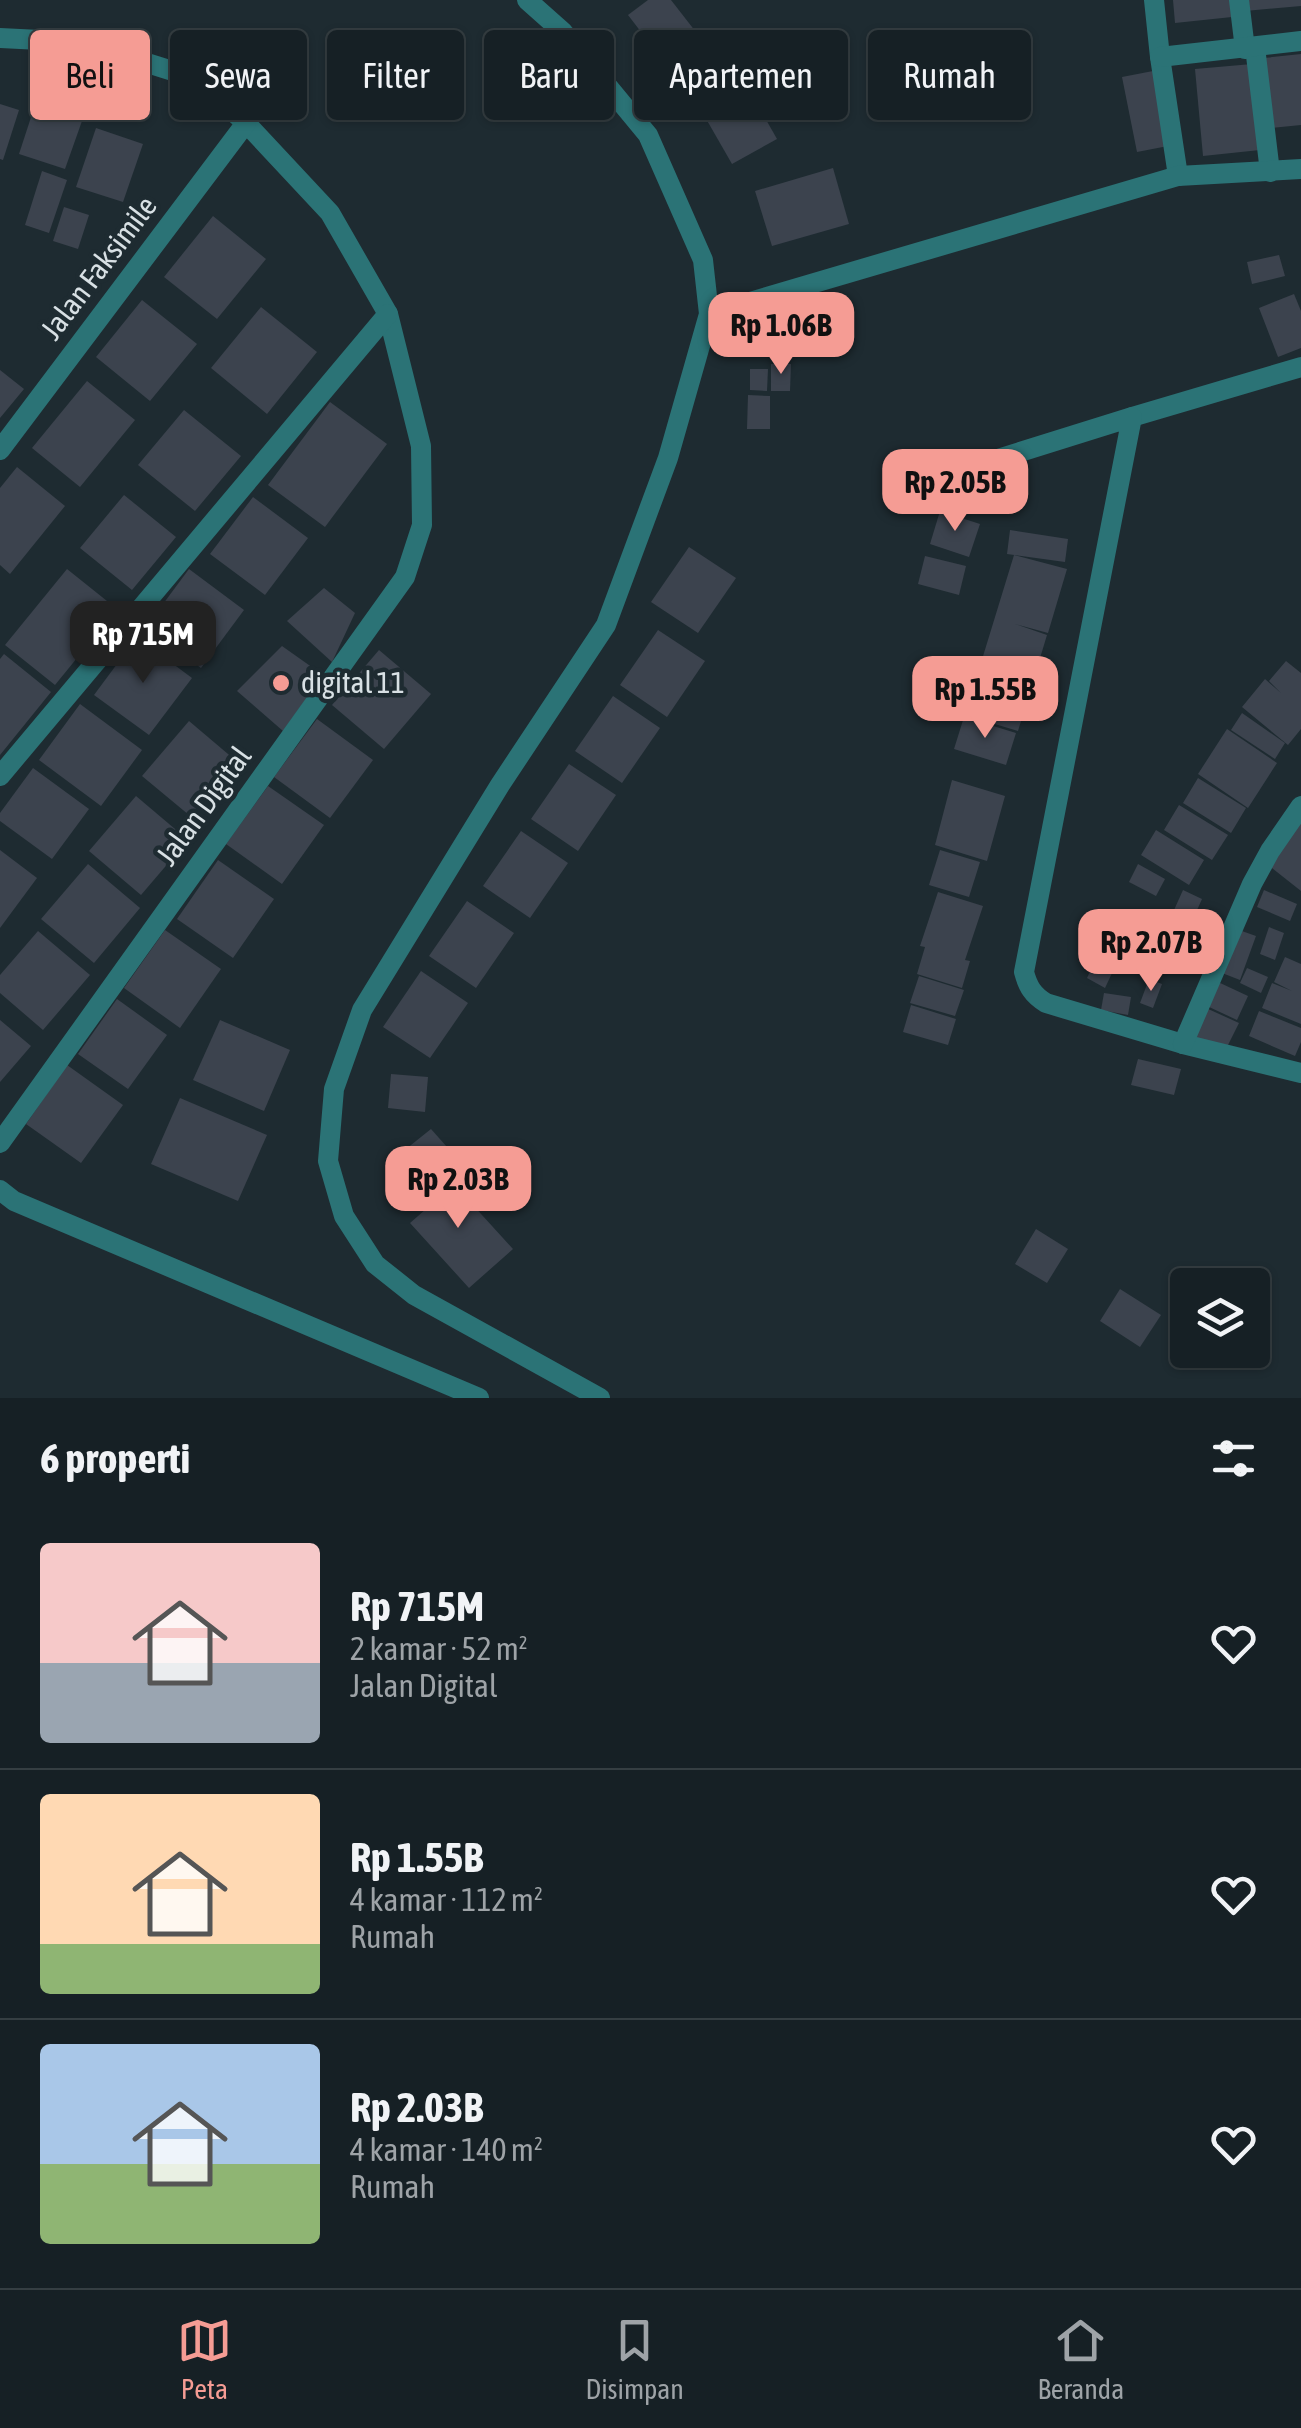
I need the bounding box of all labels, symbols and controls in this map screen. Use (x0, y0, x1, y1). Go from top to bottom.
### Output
chip: Beli (30, 30, 150, 120)
chip: Sewa (170, 30, 307, 120)
chip: Filter (327, 30, 464, 120)
chip: Baru (484, 30, 614, 120)
chip: Apartemen (634, 30, 848, 120)
chip: Rumah (868, 30, 1031, 120)
street label: Jalan Faksimile (33, 189, 163, 346)
pin: Rp 1.06B (678, 292, 884, 377)
text: Rp 1.06B (730, 306, 832, 343)
pin: Rp 2.05B (852, 449, 1058, 534)
text: Rp 2.05B (904, 463, 1006, 500)
pin: Rp 715M (51, 601, 235, 686)
text: Rp 715M (92, 615, 194, 652)
pin: Rp 1.55B (882, 656, 1088, 741)
place label: digital 11 (301, 665, 405, 699)
text: Rp 1.55B (934, 670, 1036, 707)
marker: digital 11 (270, 672, 292, 694)
street label: Jalan Digital (149, 739, 258, 871)
pin: Rp 2.07B (1048, 909, 1254, 994)
text: Rp 2.07B (1100, 923, 1202, 960)
pin: Rp 2.03B (355, 1146, 561, 1231)
text: Rp 2.03B (407, 1160, 509, 1197)
map controls (1170, 1268, 1270, 1368)
button: layers (1170, 1268, 1270, 1368)
icon: filters (1206, 1431, 1261, 1486)
text: 6 properti (40, 1434, 190, 1482)
text: Rp 715M (350, 1582, 484, 1630)
icon: home (120, 1583, 240, 1703)
icon: heart (1206, 1616, 1261, 1671)
text: 2 kamar · 52 m² (350, 1630, 528, 1667)
text: Jalan Digital (350, 1667, 497, 1704)
text: Rp 1.55B (350, 1833, 483, 1881)
icon: home (120, 1834, 240, 1954)
icon: heart (1206, 1867, 1261, 1922)
text: 4 kamar · 112 m² (350, 1881, 543, 1918)
text: Rumah (350, 1918, 435, 1955)
text: Rp 2.03B (350, 2083, 483, 2131)
icon: home (120, 2084, 240, 2204)
icon: heart (1206, 2117, 1261, 2172)
text: 4 kamar · 140 m² (350, 2131, 543, 2168)
text: Rumah (350, 2168, 435, 2205)
tab: Peta (177, 2313, 232, 2405)
tab: Disimpan (585, 2313, 684, 2405)
tab: Beranda (1038, 2313, 1124, 2405)

